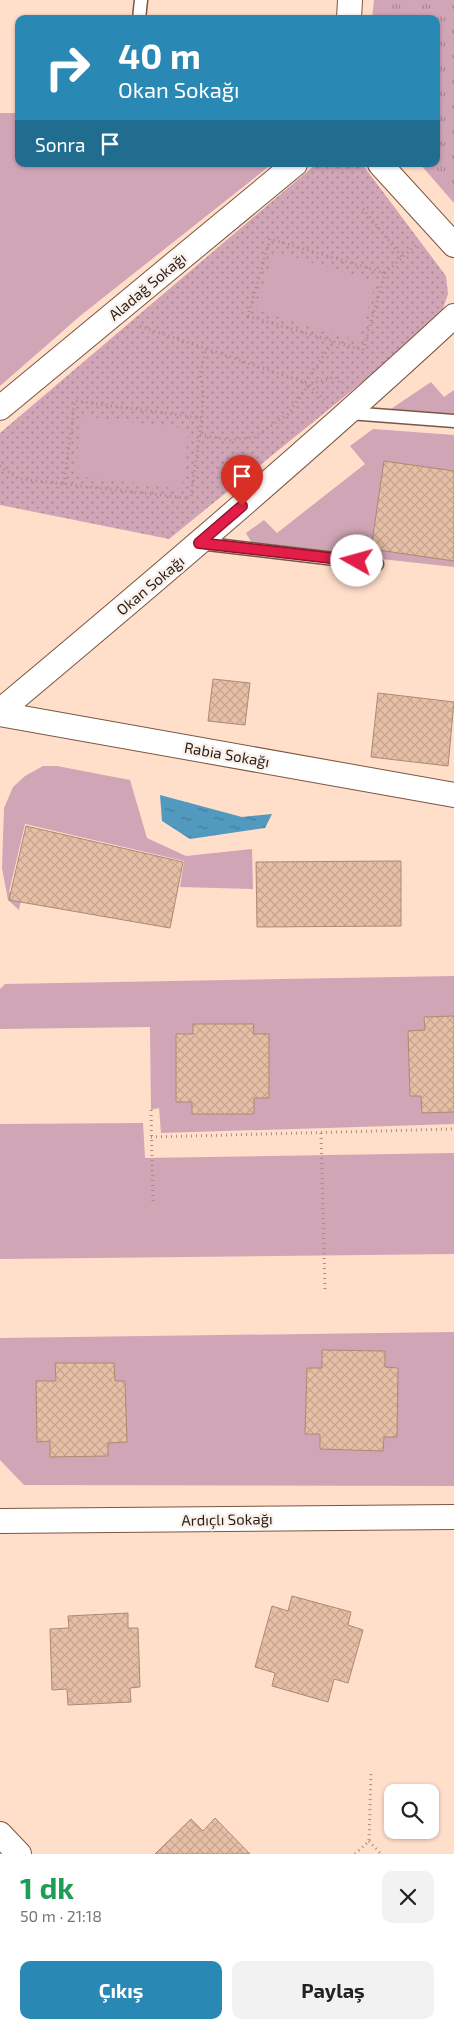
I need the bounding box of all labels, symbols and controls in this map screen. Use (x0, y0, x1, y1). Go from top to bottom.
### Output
text: 40 m (118, 34, 201, 76)
icon: right (35, 35, 100, 100)
text: Okan Sokağı (118, 76, 240, 102)
icon: arrive (96, 130, 124, 158)
text: Sonra (35, 133, 86, 156)
street label: Aladağ Sokağı (105, 248, 189, 324)
pin (221, 455, 263, 506)
icon: arrive (228, 462, 256, 490)
position arrow (330, 534, 382, 586)
street label: Okan Sokağı (112, 551, 188, 619)
street label: Rabia Sokağı (183, 738, 271, 770)
street label: Ardıçlı Sokağı (181, 1509, 273, 1530)
map controls (384, 1784, 439, 1839)
button: search (384, 1784, 439, 1839)
text: 1 dk (20, 1869, 74, 1905)
button: close (382, 1871, 434, 1923)
text: 50 m · 21:18 (20, 1906, 102, 1925)
button: Çıkış (20, 1961, 222, 2019)
button: Paylaş (232, 1961, 434, 2019)

